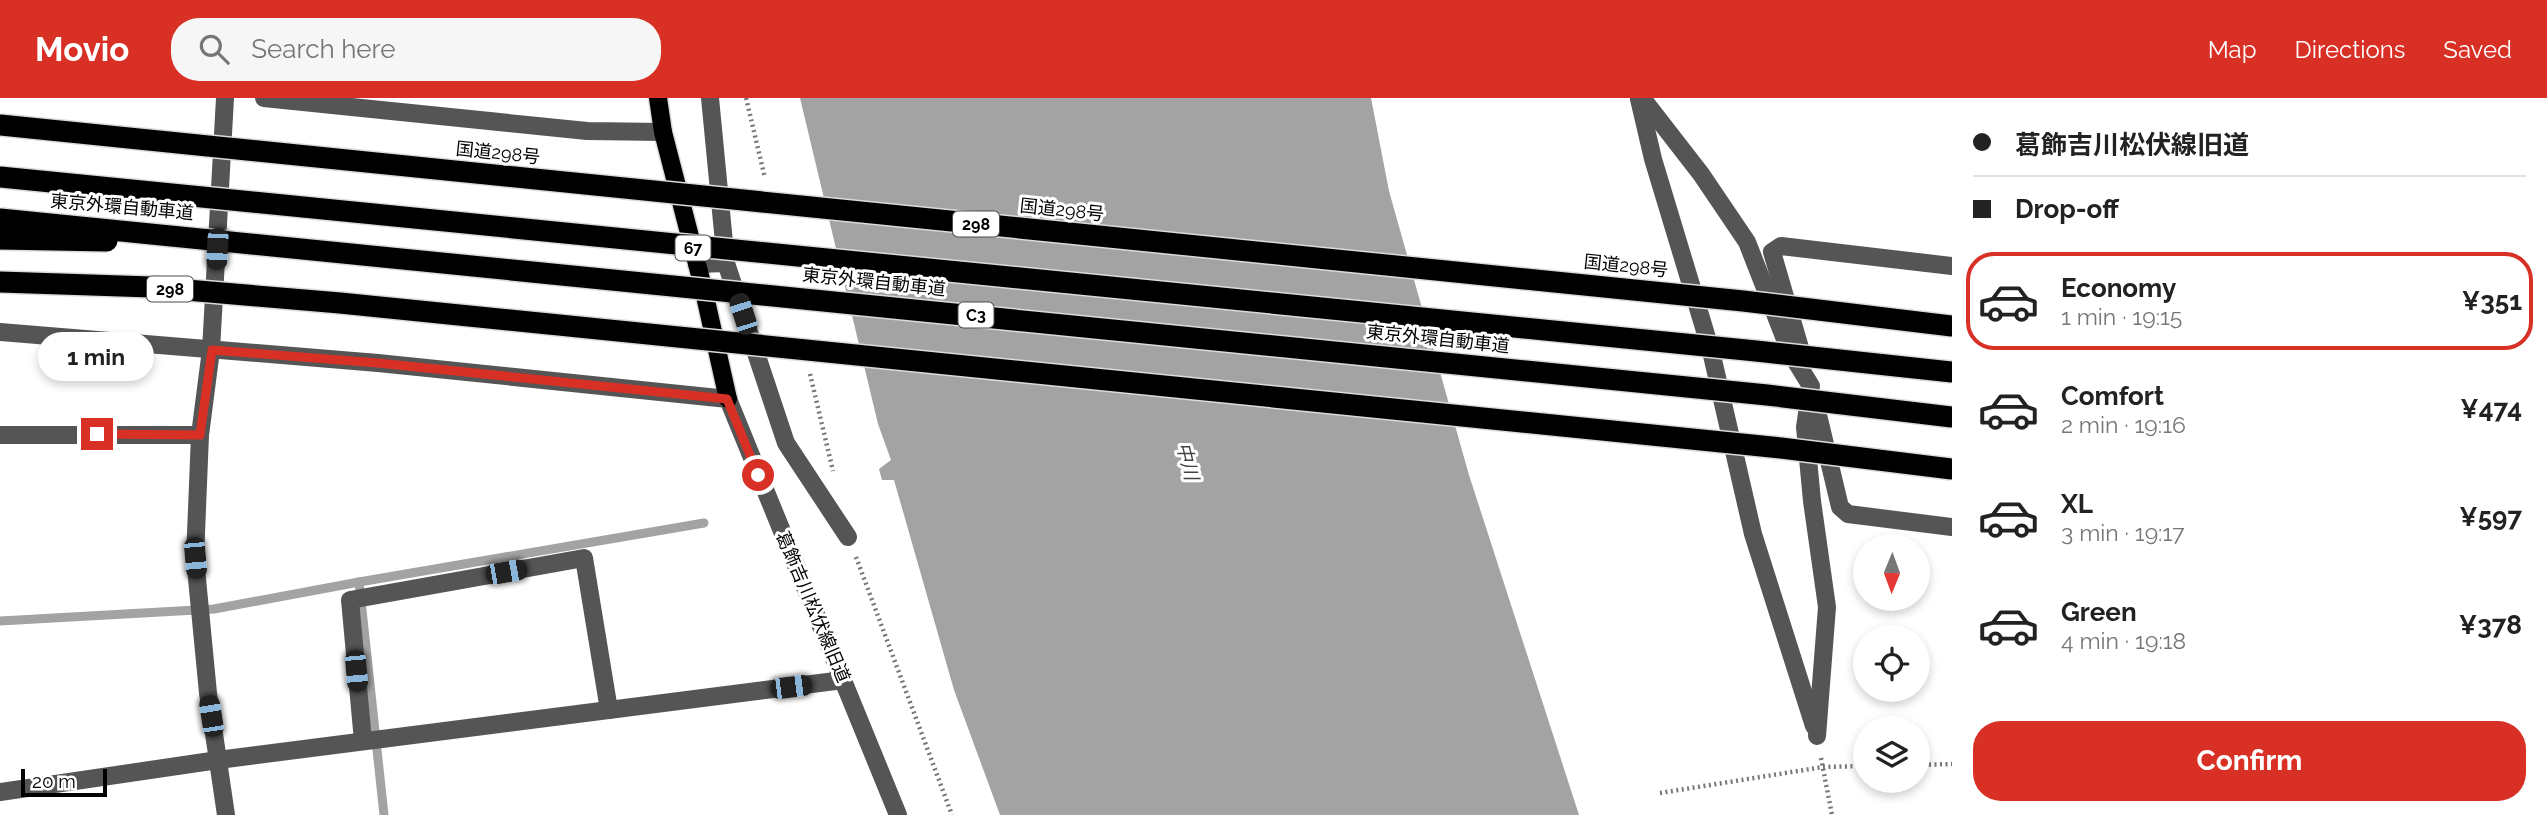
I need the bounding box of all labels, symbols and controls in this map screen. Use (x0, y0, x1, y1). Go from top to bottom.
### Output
search box (171, 18, 661, 81)
text: Movio (35, 30, 129, 69)
icon: search (195, 30, 233, 68)
text: Search here (251, 34, 396, 64)
text: Map (2208, 35, 2257, 64)
text: Directions (2295, 35, 2405, 64)
text: Saved (2443, 35, 2512, 64)
text: 葛飾吉川松伏線旧道 (2015, 130, 2249, 160)
street label: 国道298号 (455, 138, 541, 167)
street label: 東京外環自動車道 (49, 190, 195, 223)
text: Drop-off (2015, 194, 2119, 224)
street label: 国道298号 (1019, 195, 1105, 224)
road number: 298 (953, 212, 999, 236)
car (206, 227, 229, 271)
road number: 67 (676, 236, 710, 260)
street label: 国道298号 (1583, 251, 1669, 280)
street label: 東京外環自動車道 (801, 264, 947, 299)
icon: car (1977, 270, 2040, 333)
text: Economy (2061, 273, 2176, 303)
road number: 298 (147, 276, 193, 302)
text: ¥351 (2462, 286, 2522, 316)
car (727, 291, 760, 337)
road number: C3 (958, 302, 993, 328)
text: 1 min · 19:15 (2061, 303, 2182, 330)
street label: 東京外環自動車道 (1365, 321, 1511, 356)
callout: 1 min (39, 332, 155, 382)
text: 1 min (67, 343, 125, 370)
icon: car (1977, 378, 2040, 441)
text: Comfort (2061, 381, 2164, 411)
text: ¥474 (2460, 394, 2522, 424)
text: 2 min · 19:16 (2061, 411, 2186, 438)
route end (81, 418, 113, 450)
water label: 中川 (1173, 440, 1204, 484)
route start (742, 459, 774, 491)
icon: car (1977, 486, 2040, 549)
text: XL (2061, 489, 2093, 519)
text: ¥597 (2459, 502, 2522, 532)
text: 3 min · 19:17 (2061, 519, 2184, 546)
street label: 葛飾吉川松伏線旧道 (772, 528, 855, 685)
north arrow (1853, 534, 1930, 611)
map controls (1853, 534, 1930, 793)
car (183, 536, 208, 580)
car (484, 558, 529, 586)
icon: car (1977, 594, 2040, 657)
text: Green (2061, 597, 2137, 627)
text: ¥378 (2459, 610, 2522, 640)
button: locate (1853, 625, 1930, 702)
text: 4 min · 19:18 (2061, 627, 2186, 654)
car (344, 649, 369, 693)
car (769, 674, 814, 700)
car (198, 694, 225, 738)
button: layers (1853, 716, 1930, 793)
button: Confirm (1973, 721, 2526, 801)
scale bar (21, 766, 107, 798)
text: 20 m (32, 770, 76, 792)

